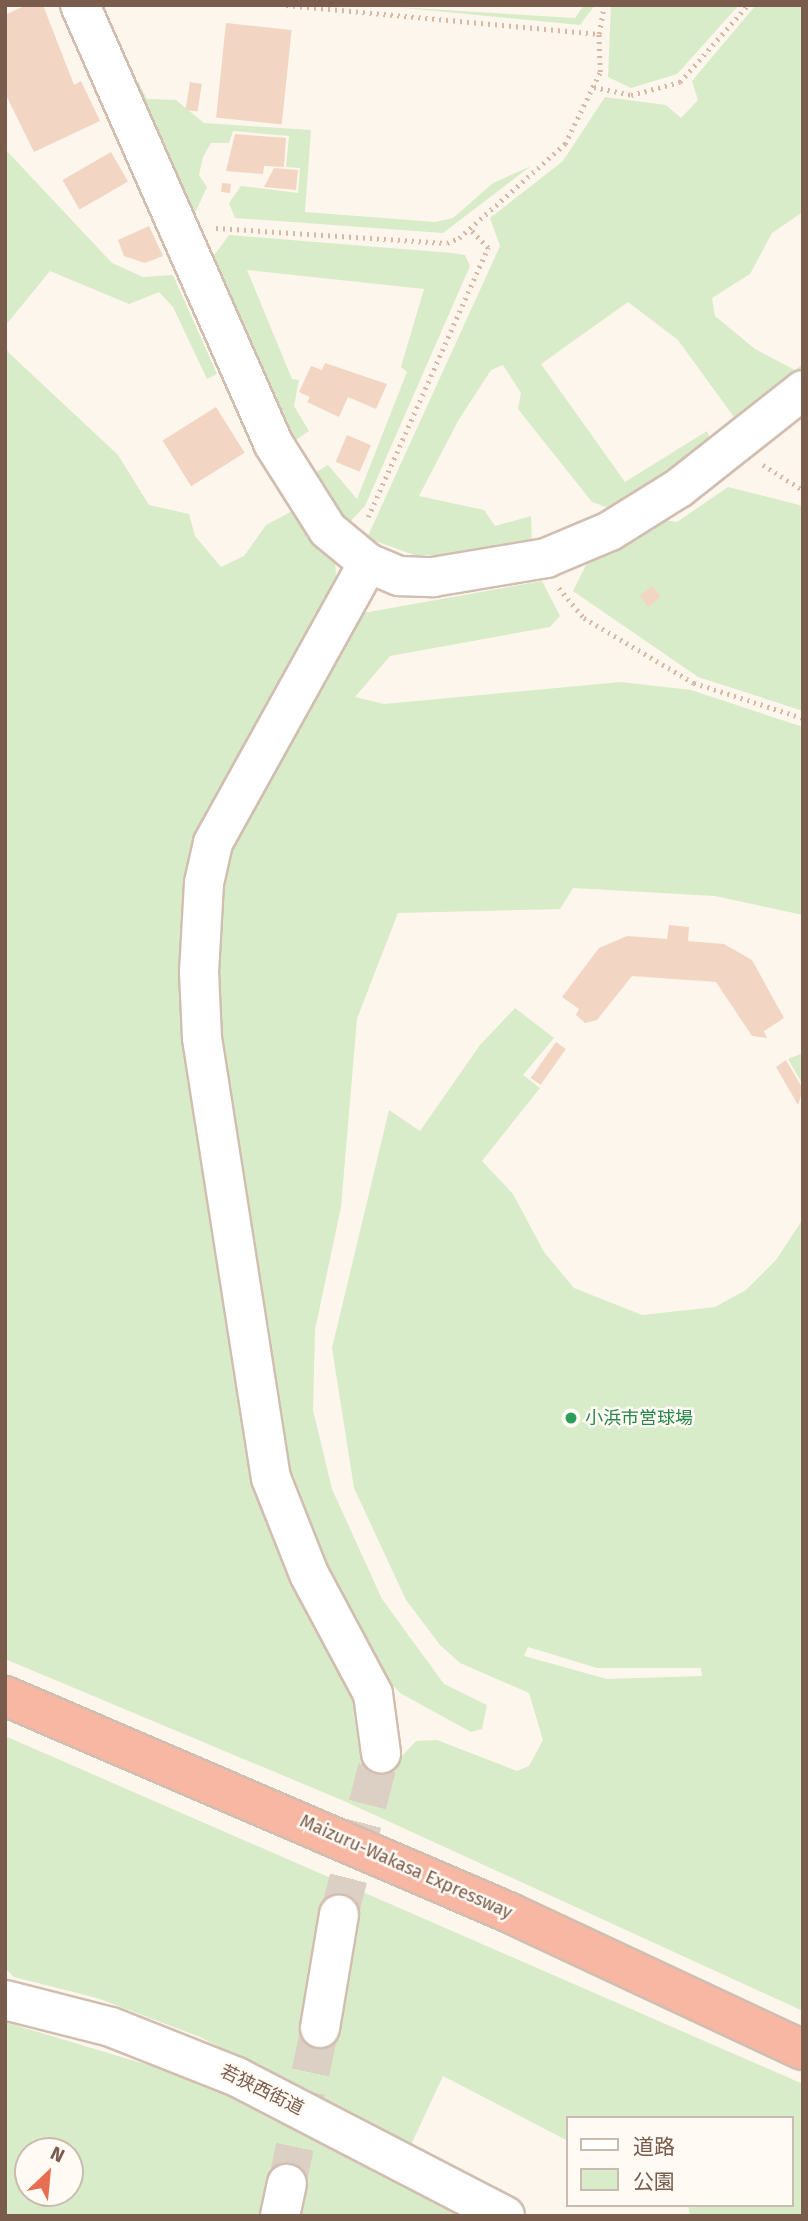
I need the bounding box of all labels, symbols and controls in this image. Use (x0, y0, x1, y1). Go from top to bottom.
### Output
place label: 小浜市営球場 (585, 1407, 693, 1429)
marker: 小浜市営球場 (563, 1410, 579, 1426)
street label: Maizuru-Wakasa Expressway (297, 1810, 515, 1924)
street label: 若狭西街道 (217, 2061, 307, 2119)
legend (566, 2116, 794, 2207)
text: 道路 (633, 2134, 675, 2160)
north arrow (14, 2137, 84, 2207)
text: N (47, 2141, 68, 2168)
text: 公園 (633, 2169, 675, 2195)

